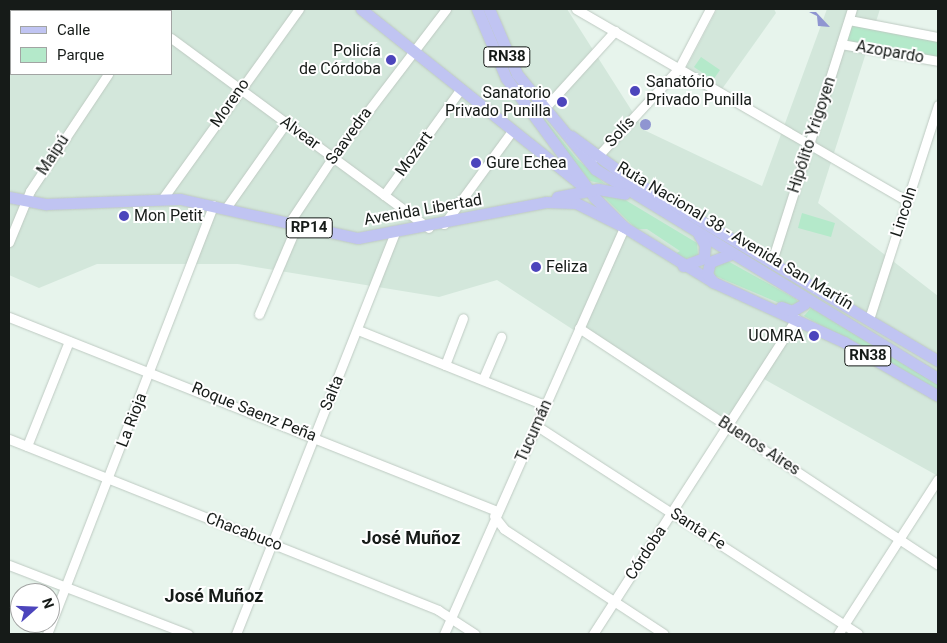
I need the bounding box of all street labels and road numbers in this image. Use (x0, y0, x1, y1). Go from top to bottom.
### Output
street label: Azopardo (855, 37, 925, 67)
road number: RN38 (483, 44, 531, 70)
street label: Moreno (206, 75, 254, 131)
street label: Hipólito Yrigoyen (784, 75, 840, 195)
street label: Saavedra (322, 104, 376, 168)
street label: Alvear (276, 112, 324, 154)
street label: Solís (601, 113, 639, 151)
street label: Mozart (391, 128, 437, 180)
street label: Maipú (33, 131, 73, 179)
street label: Ruta Nacional 38 - Avenida San Martín (613, 158, 857, 314)
street label: Lincoln (887, 185, 921, 239)
street label: Avenida Libertad (363, 190, 483, 230)
road number: RP14 (285, 216, 333, 240)
road number: RN38 (844, 344, 892, 368)
street label: Salta (316, 373, 348, 413)
street label: Roque Saenz Peña (189, 378, 319, 446)
street label: La Rioja (113, 390, 151, 450)
street label: Tucumán (512, 397, 556, 465)
street label: Buenos Aires (714, 412, 804, 480)
street label: Santa Fe (667, 504, 729, 554)
street label: Chacabuco (203, 509, 285, 555)
street label: Córdoba (621, 522, 671, 584)

